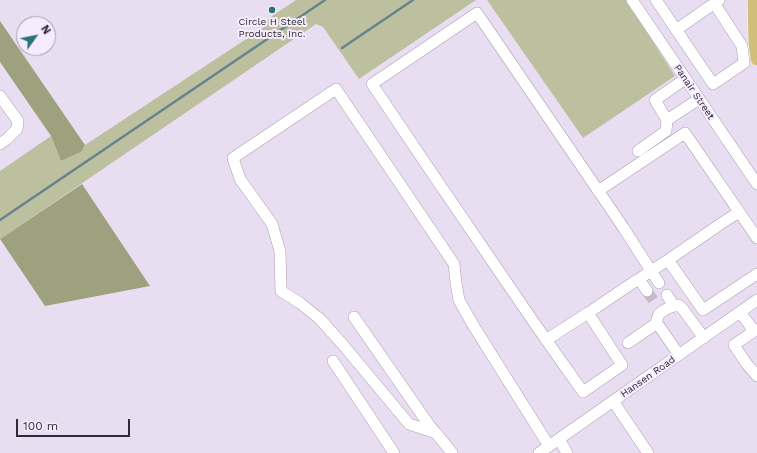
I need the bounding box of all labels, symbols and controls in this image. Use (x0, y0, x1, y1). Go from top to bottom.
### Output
marker: Circle H Steel Products, Inc. (267, 5, 277, 15)
north arrow (16, 16, 56, 56)
place label: Circle H Steel Products, Inc. (238, 16, 306, 40)
text: N (38, 23, 53, 37)
street label: Panair Street (671, 62, 717, 122)
street label: Hansen Road (618, 354, 678, 400)
scale bar (18, 411, 132, 437)
text: 100 m (23, 419, 58, 433)

